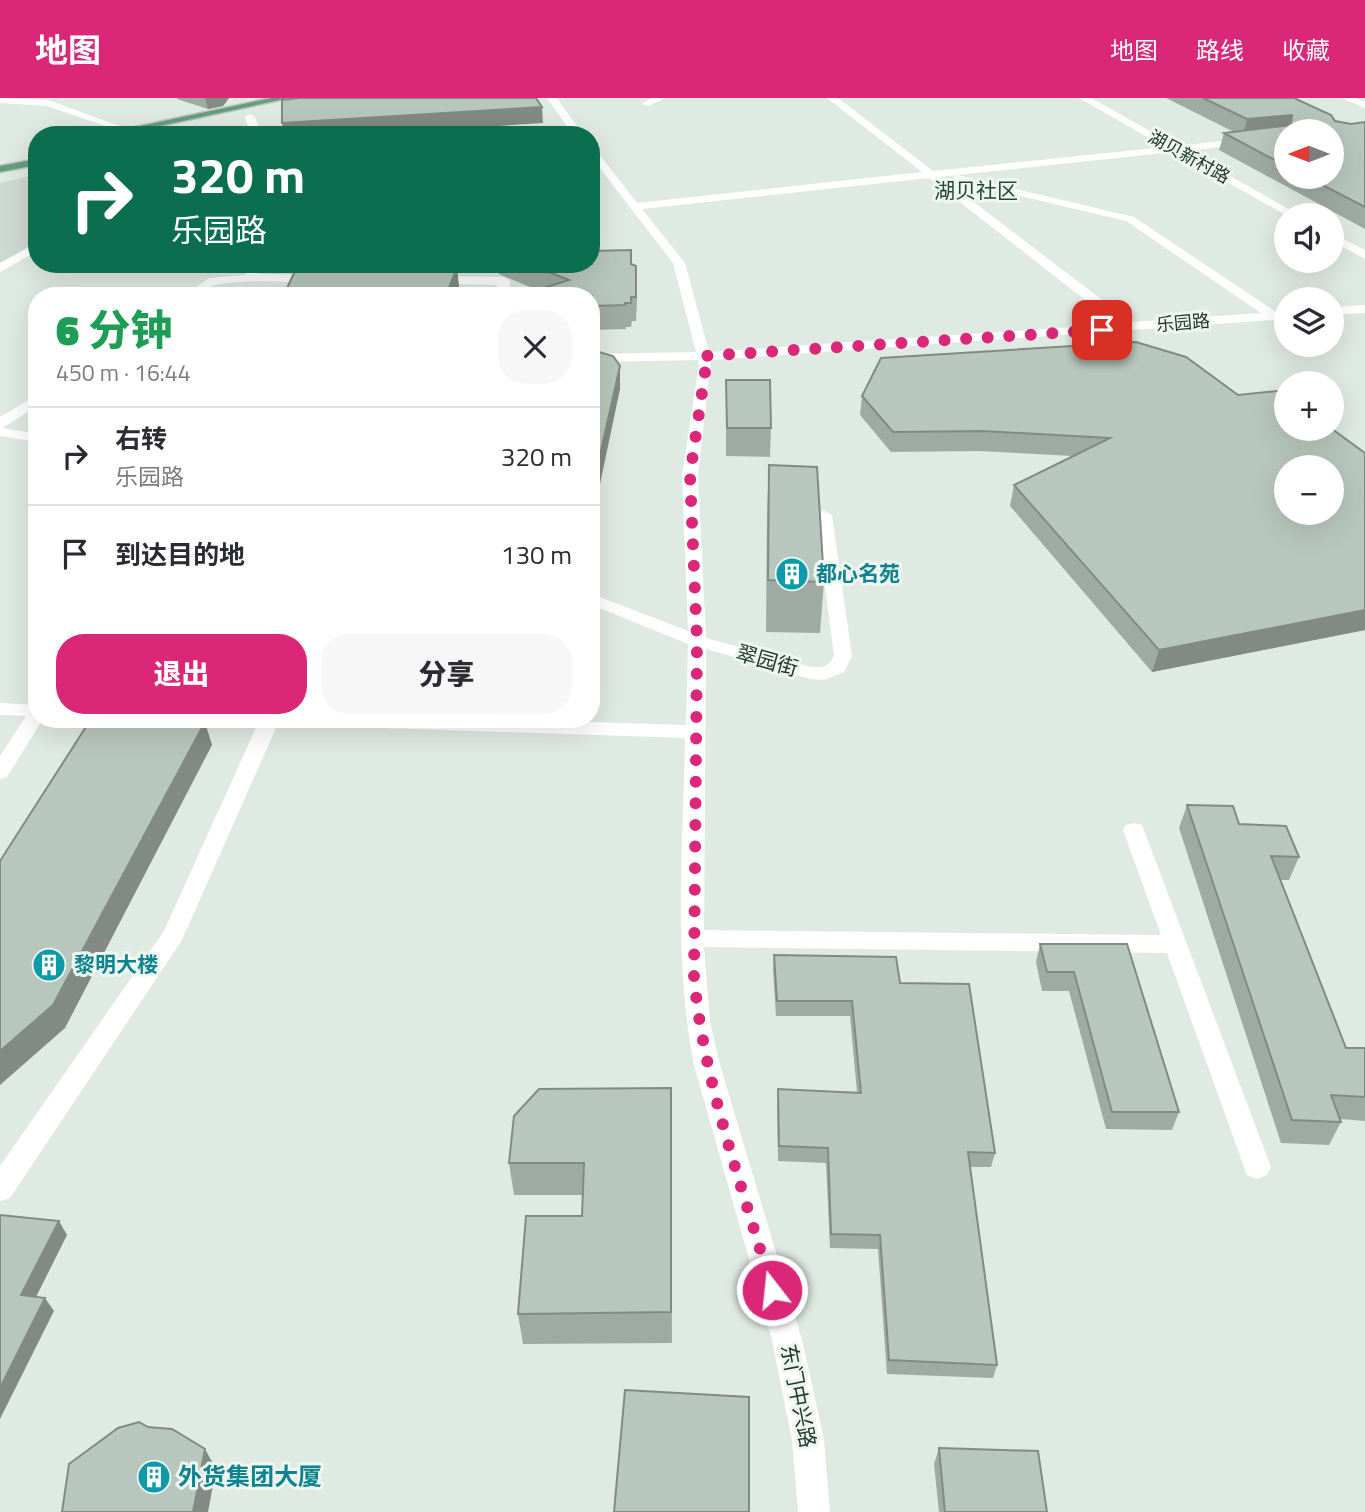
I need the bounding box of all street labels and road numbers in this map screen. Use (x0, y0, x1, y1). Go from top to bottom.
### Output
street label: 湖贝新村路 (1143, 123, 1235, 190)
street label: 乐园路 (1155, 307, 1211, 338)
street label: 翠园街 (733, 636, 802, 684)
street label: 东门中兴路 (773, 1341, 825, 1450)

